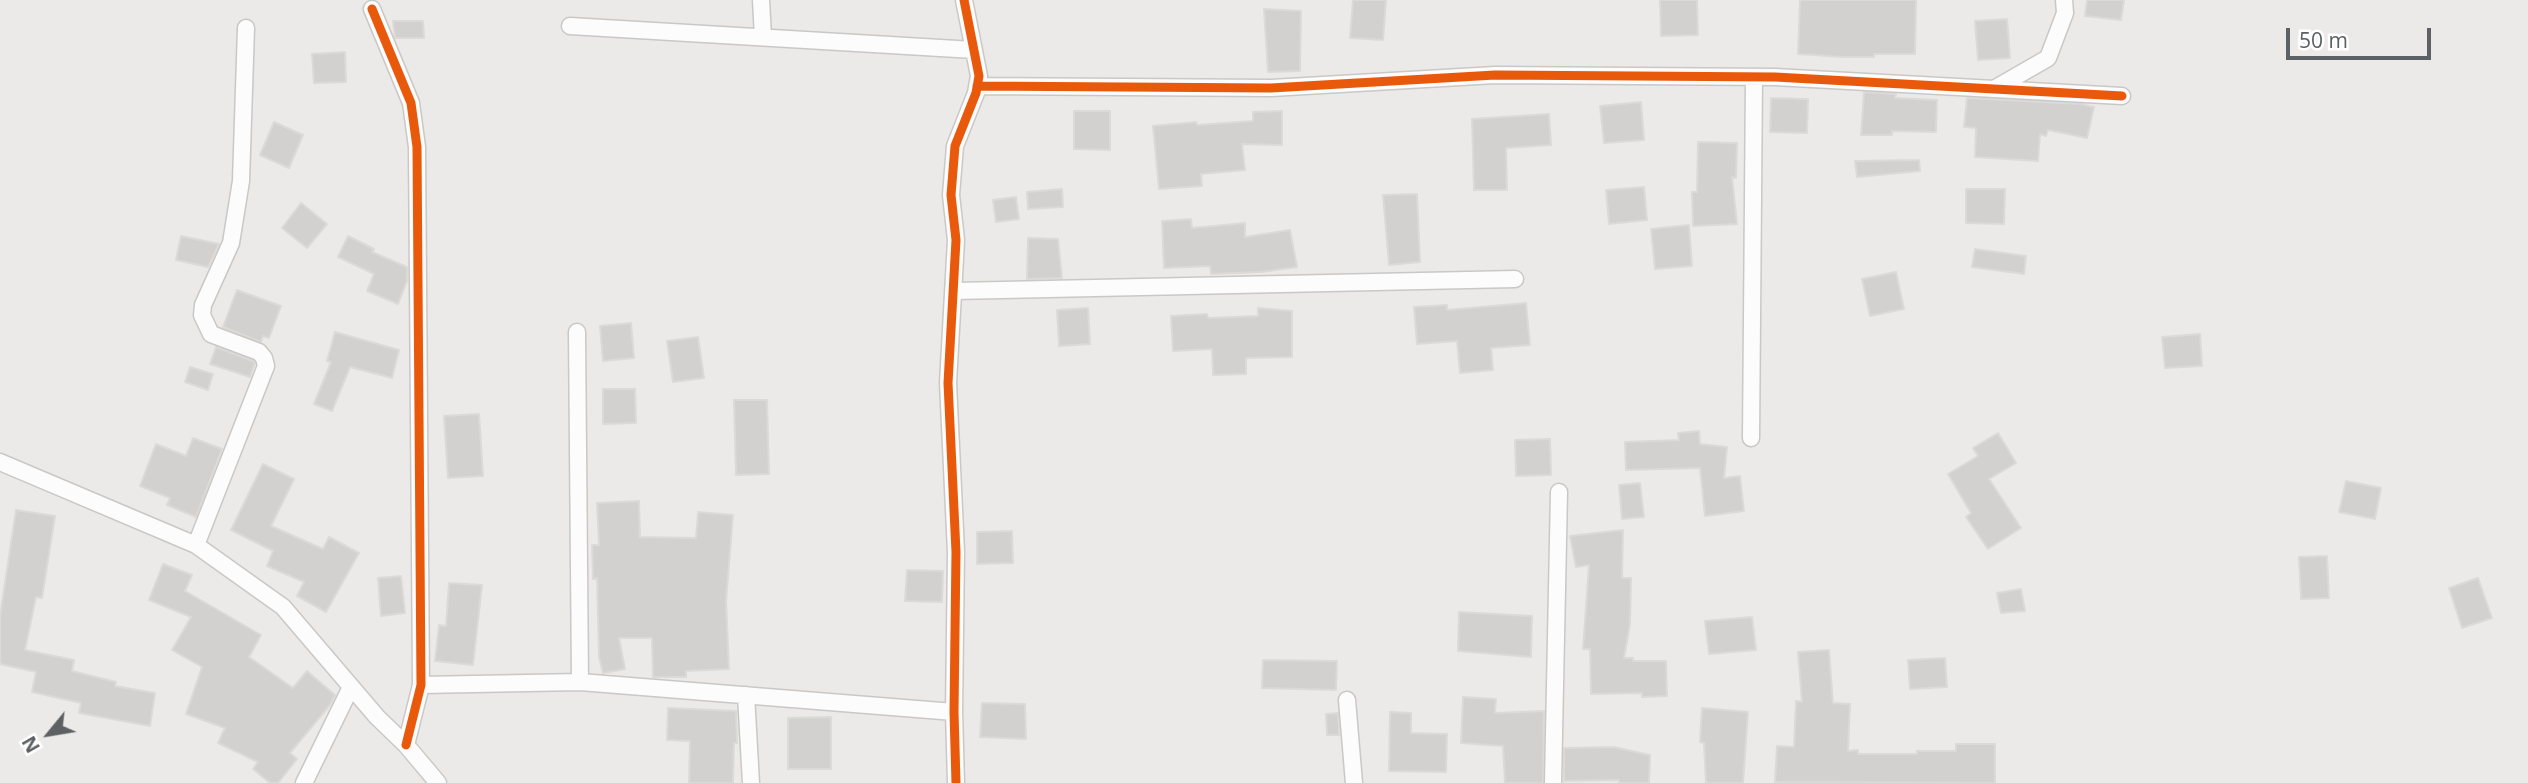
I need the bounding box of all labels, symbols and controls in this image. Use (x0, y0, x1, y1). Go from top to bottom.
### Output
scale bar (2290, 14, 2435, 58)
text: 50 m (2299, 26, 2348, 54)
north arrow (14, 699, 84, 769)
text: N (16, 731, 46, 758)

